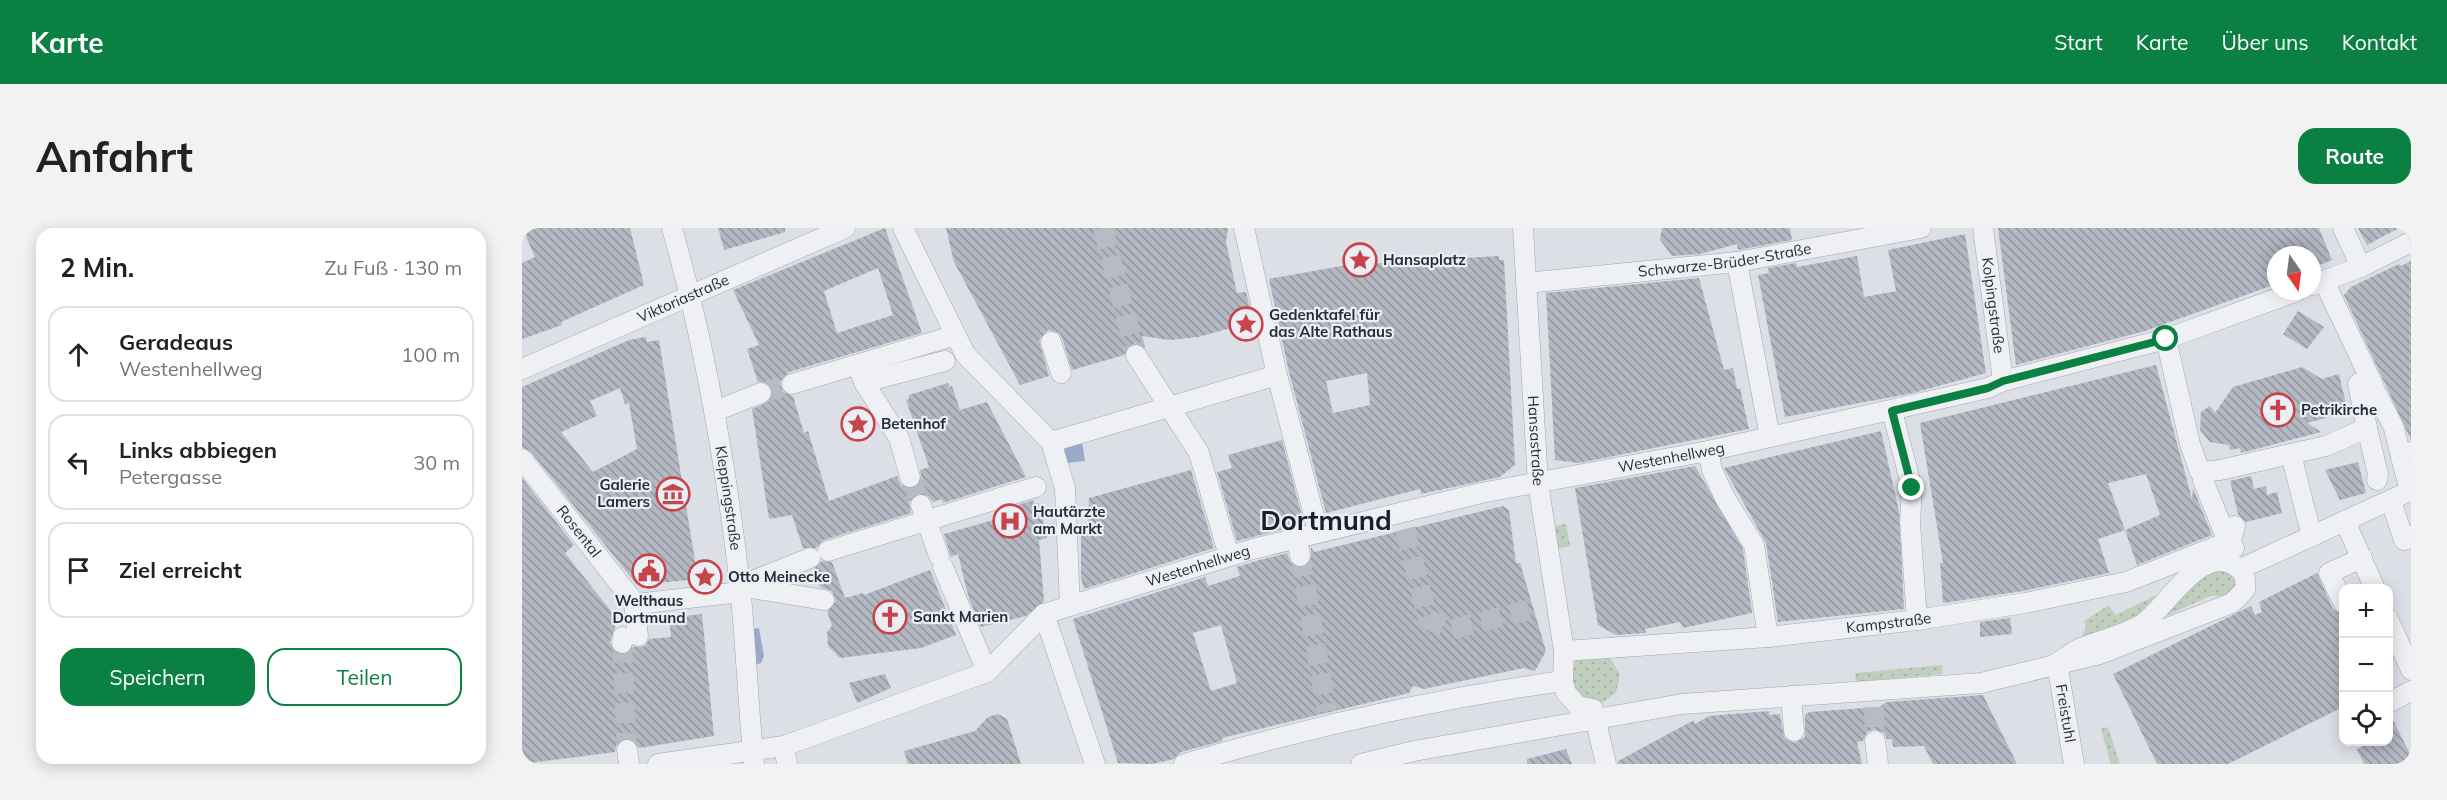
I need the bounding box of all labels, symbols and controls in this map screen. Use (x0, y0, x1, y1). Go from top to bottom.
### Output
text: Karte (30, 25, 104, 60)
text: Start (2054, 29, 2103, 55)
text: Karte (2136, 29, 2188, 55)
text: Über uns (2221, 29, 2309, 55)
text: Kontakt (2342, 29, 2417, 55)
button: Route (2298, 128, 2411, 184)
text: Anfahrt (36, 130, 193, 183)
street label: Schwarze-Brüder-Straße (1637, 238, 1813, 281)
place icon: Hansaplatz (1342, 242, 1378, 278)
north arrow (2267, 246, 2321, 300)
place label: Hansaplatz (1383, 250, 1466, 269)
text: 2 Min. (60, 251, 134, 284)
text: Zu Fuß · 130 m (324, 255, 462, 280)
street label: Kolpingstraße (1978, 256, 2009, 354)
street label: Viktoriastraße (634, 270, 732, 326)
place label: Gedenktafel für das Alte Rathaus (1269, 305, 1393, 341)
place icon: Gedenktafel für das Alte Rathaus (1228, 306, 1264, 342)
route start (2152, 325, 2178, 351)
text: Geradeaus (119, 328, 233, 356)
icon: ahead (62, 338, 95, 371)
text: 100 m (401, 342, 460, 367)
text: Westenhellweg (119, 356, 263, 381)
church icon: Petrikirche (2260, 392, 2296, 428)
street label: Hansastraße (1524, 395, 1548, 486)
place label: Petrikirche (2301, 400, 2377, 419)
place icon: Betenhof (840, 406, 876, 442)
place label: Betenhof (881, 414, 946, 433)
text: Links abbiegen (119, 436, 277, 464)
street label: Westenhellweg (1617, 438, 1726, 476)
street label: Kleppingstraße (711, 444, 746, 551)
icon: left (62, 446, 95, 479)
text: 30 m (413, 450, 460, 475)
text: Petergasse (119, 464, 222, 489)
route end (1898, 474, 1924, 500)
place label: Galerie Lamers (597, 475, 650, 511)
museum icon: Galerie Lamers (655, 476, 691, 512)
street label: Rosental (553, 501, 605, 561)
place label: Hautärzte am Markt (1033, 502, 1106, 538)
hospital icon: Hautärzte am Markt (992, 503, 1028, 539)
district label: Dortmund (1260, 503, 1392, 537)
street label: Westenhellweg (1144, 541, 1252, 591)
public building icon: Welthaus Dortmund (631, 553, 667, 589)
icon: arrive (62, 554, 95, 587)
text: Ziel erreicht (119, 556, 242, 584)
place icon: Otto Meinecke (687, 559, 723, 595)
place label: Otto Meinecke (728, 567, 830, 586)
map controls (2339, 584, 2393, 746)
button: + (2339, 584, 2393, 638)
place label: Welthaus Dortmund (612, 591, 686, 627)
church icon: Sankt Marien (872, 599, 908, 635)
place label: Sankt Marien (913, 607, 1008, 626)
street label: Kampstraße (1845, 608, 1932, 637)
button: − (2339, 638, 2393, 692)
button: Speichern (60, 648, 255, 706)
button: Teilen (267, 648, 462, 706)
street label: Freistuhl (2052, 683, 2080, 744)
button: locate (2339, 692, 2393, 746)

